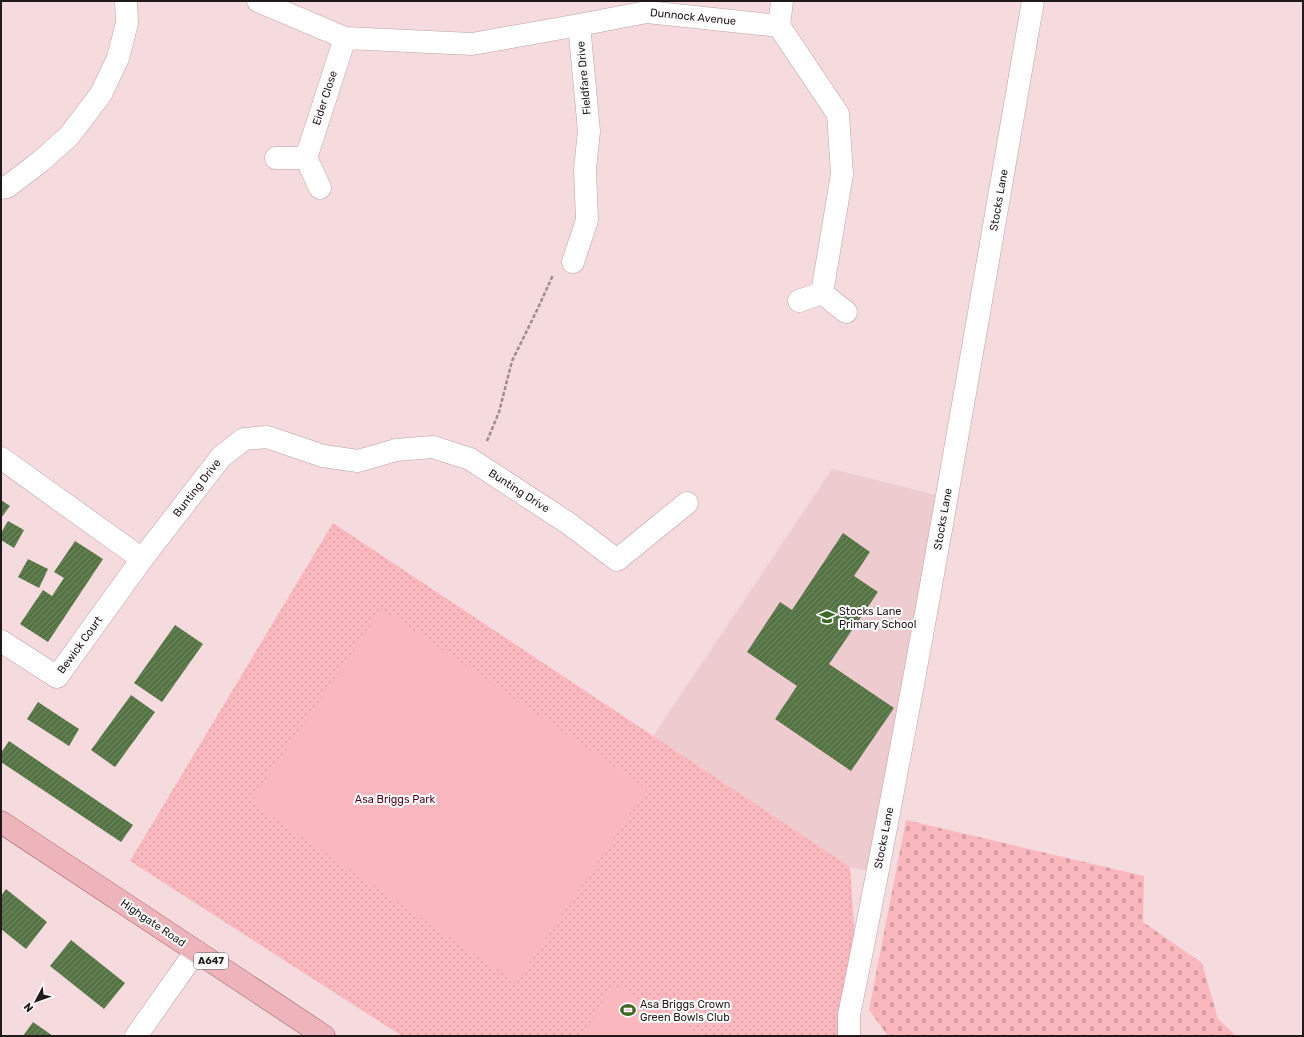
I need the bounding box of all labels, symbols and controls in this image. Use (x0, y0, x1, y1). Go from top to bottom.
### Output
street label: Dunnock Avenue (649, 6, 737, 28)
street label: Fieldfare Drive (574, 41, 594, 115)
street label: Eider Close (310, 69, 340, 127)
street label: Stocks Lane (987, 168, 1011, 232)
street label: Bunting Drive (170, 456, 224, 520)
street label: Bunting Drive (486, 467, 552, 515)
street label: Stocks Lane (931, 487, 955, 551)
place label: Stocks Lane Primary School (839, 605, 916, 631)
school or university icon: Stocks Lane Primary School (818, 608, 836, 626)
street label: Bewick Court (55, 613, 106, 676)
park label: Asa Briggs Park (355, 793, 435, 806)
street label: Stocks Lane (872, 806, 896, 870)
street label: Highgate Road (118, 896, 188, 950)
road number: A647 (194, 953, 228, 969)
north arrow (16, 981, 56, 1021)
place label: Asa Briggs Crown Green Bowls Club (640, 998, 730, 1024)
text: N (21, 1000, 36, 1014)
sports icon: Asa Briggs Crown Green Bowls Club (619, 1001, 637, 1019)

